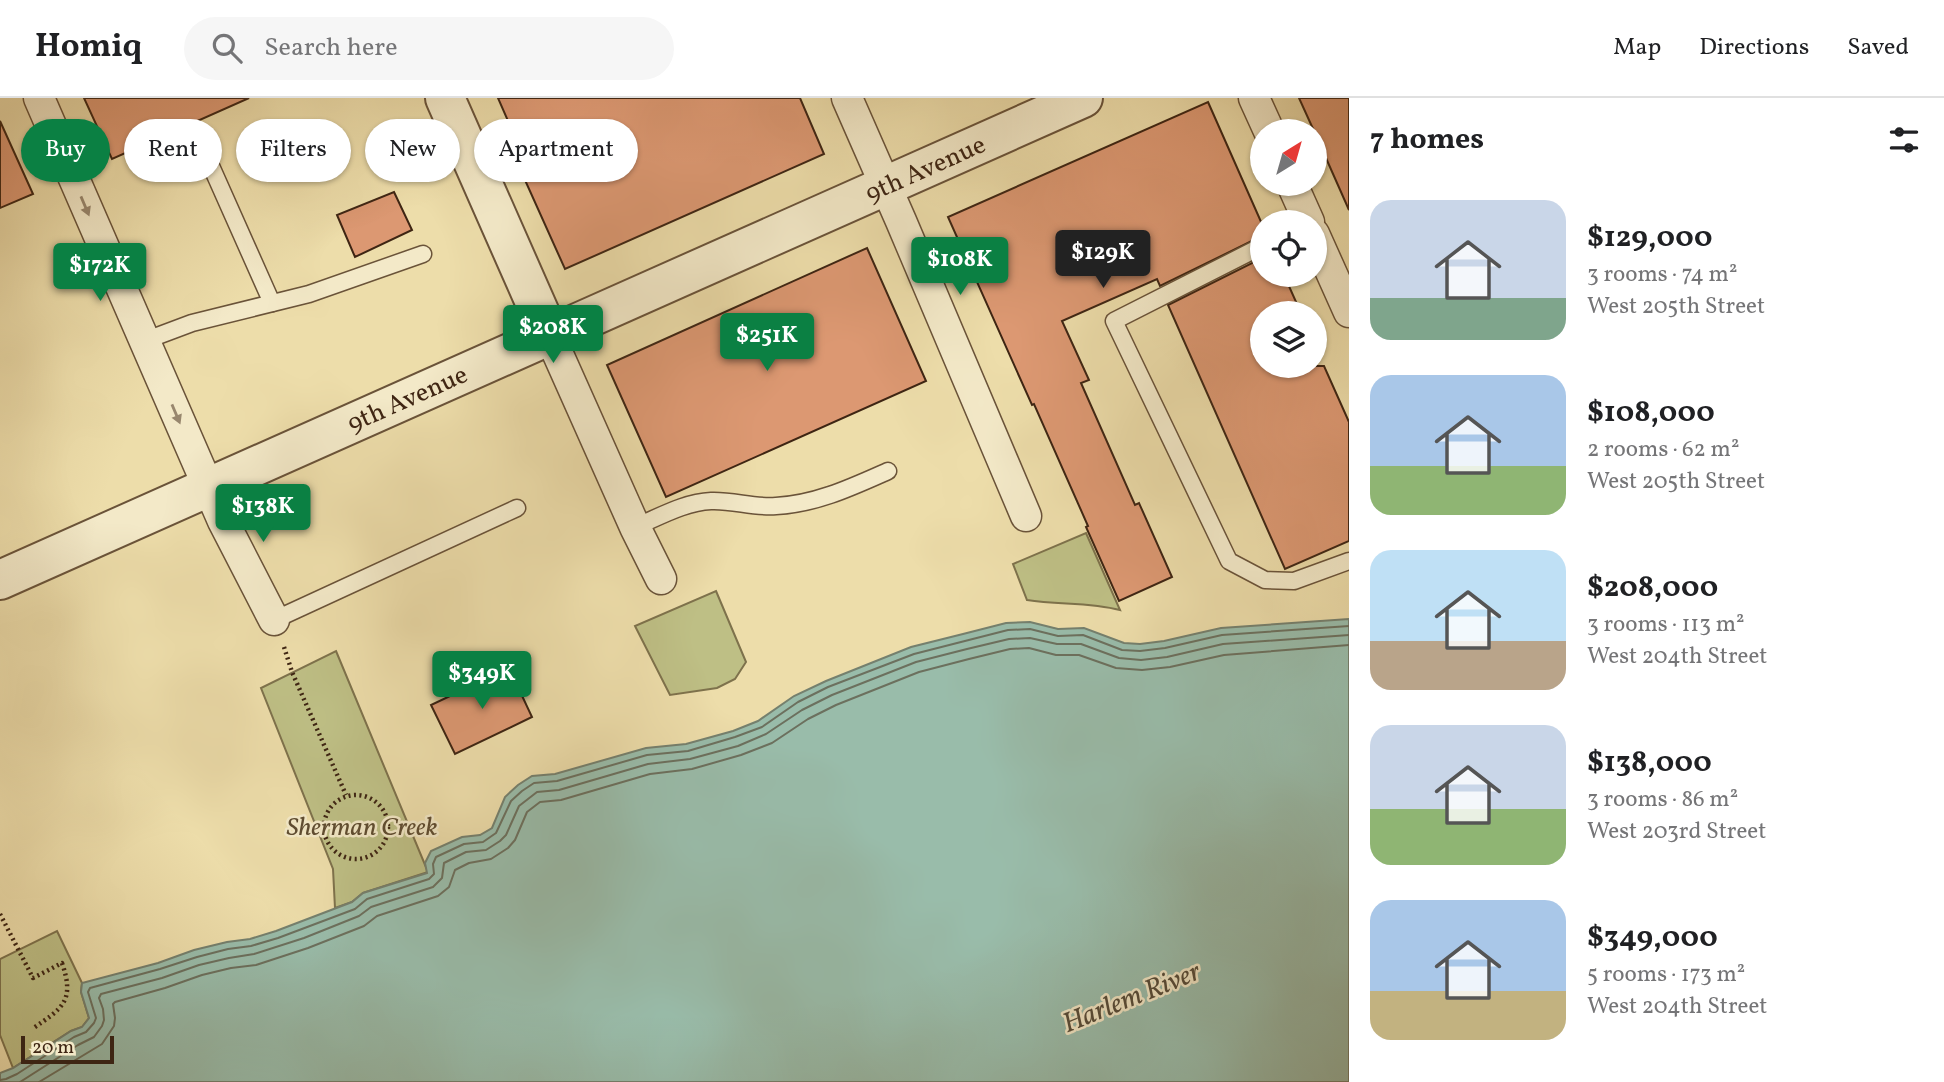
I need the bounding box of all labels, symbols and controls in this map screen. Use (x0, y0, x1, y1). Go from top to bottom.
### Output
search box (184, 17, 674, 80)
text: Homiq (35, 25, 142, 71)
icon: search (208, 29, 246, 67)
text: Search here (264, 30, 397, 66)
text: Map (1613, 31, 1661, 65)
text: Directions (1699, 31, 1809, 65)
text: Saved (1847, 31, 1909, 65)
chip: Buy (21, 119, 110, 182)
chip: Rent (124, 119, 222, 182)
chip: Filters (236, 119, 351, 182)
chip: New (365, 119, 460, 182)
chip: Apartment (474, 119, 638, 182)
north arrow (1250, 119, 1326, 196)
map controls (1250, 119, 1327, 378)
text: 7 homes (1370, 119, 1484, 161)
icon: filters (1885, 121, 1923, 159)
street label: 9th Avenue (860, 127, 992, 212)
one-way arrow (80, 195, 91, 216)
button: locate (1250, 210, 1327, 287)
text: $129,000 (1587, 217, 1713, 259)
icon: home (1426, 228, 1510, 312)
pin: $129K (1054, 230, 1152, 290)
text: $129K (1071, 237, 1135, 269)
pin: $108K (911, 238, 1009, 297)
pin: $172K (51, 244, 149, 303)
text: $108K (927, 244, 993, 276)
text: $172K (69, 250, 131, 282)
text: 3 rooms · 74 m² (1587, 259, 1737, 291)
text: West 205th Street (1587, 291, 1765, 323)
button: layers (1250, 301, 1327, 378)
pin: $208K (504, 306, 602, 365)
text: $208K (519, 312, 587, 344)
pin: $251K (718, 314, 816, 373)
text: $251K (736, 320, 798, 352)
street label: 9th Avenue (342, 357, 474, 442)
text: $108,000 (1587, 392, 1715, 434)
icon: home (1426, 403, 1510, 487)
one-way arrow (170, 404, 182, 424)
text: 2 rooms · 62 m² (1587, 434, 1739, 466)
text: West 205th Street (1587, 466, 1765, 498)
pin: $138K (214, 484, 312, 544)
text: $138K (232, 491, 295, 523)
text: $208,000 (1587, 567, 1718, 609)
icon: home (1426, 578, 1510, 662)
text: 3 rooms · 113 m² (1587, 609, 1745, 641)
text: West 204th Street (1587, 641, 1767, 673)
pin: $349K (433, 652, 531, 711)
text: $349K (448, 658, 516, 690)
text: $138,000 (1587, 742, 1712, 784)
icon: home (1426, 753, 1510, 837)
text: 3 rooms · 86 m² (1587, 784, 1738, 816)
park label: Sherman Creek (286, 810, 438, 846)
text: West 203rd Street (1587, 816, 1766, 848)
text: $349,000 (1587, 917, 1718, 959)
icon: home (1426, 928, 1510, 1012)
water label: Harlem River (1057, 953, 1207, 1044)
text: 5 rooms · 173 m² (1587, 959, 1745, 991)
text: West 204th Street (1587, 991, 1767, 1023)
scale bar (21, 1033, 114, 1065)
text: 20 m (32, 1035, 74, 1061)

